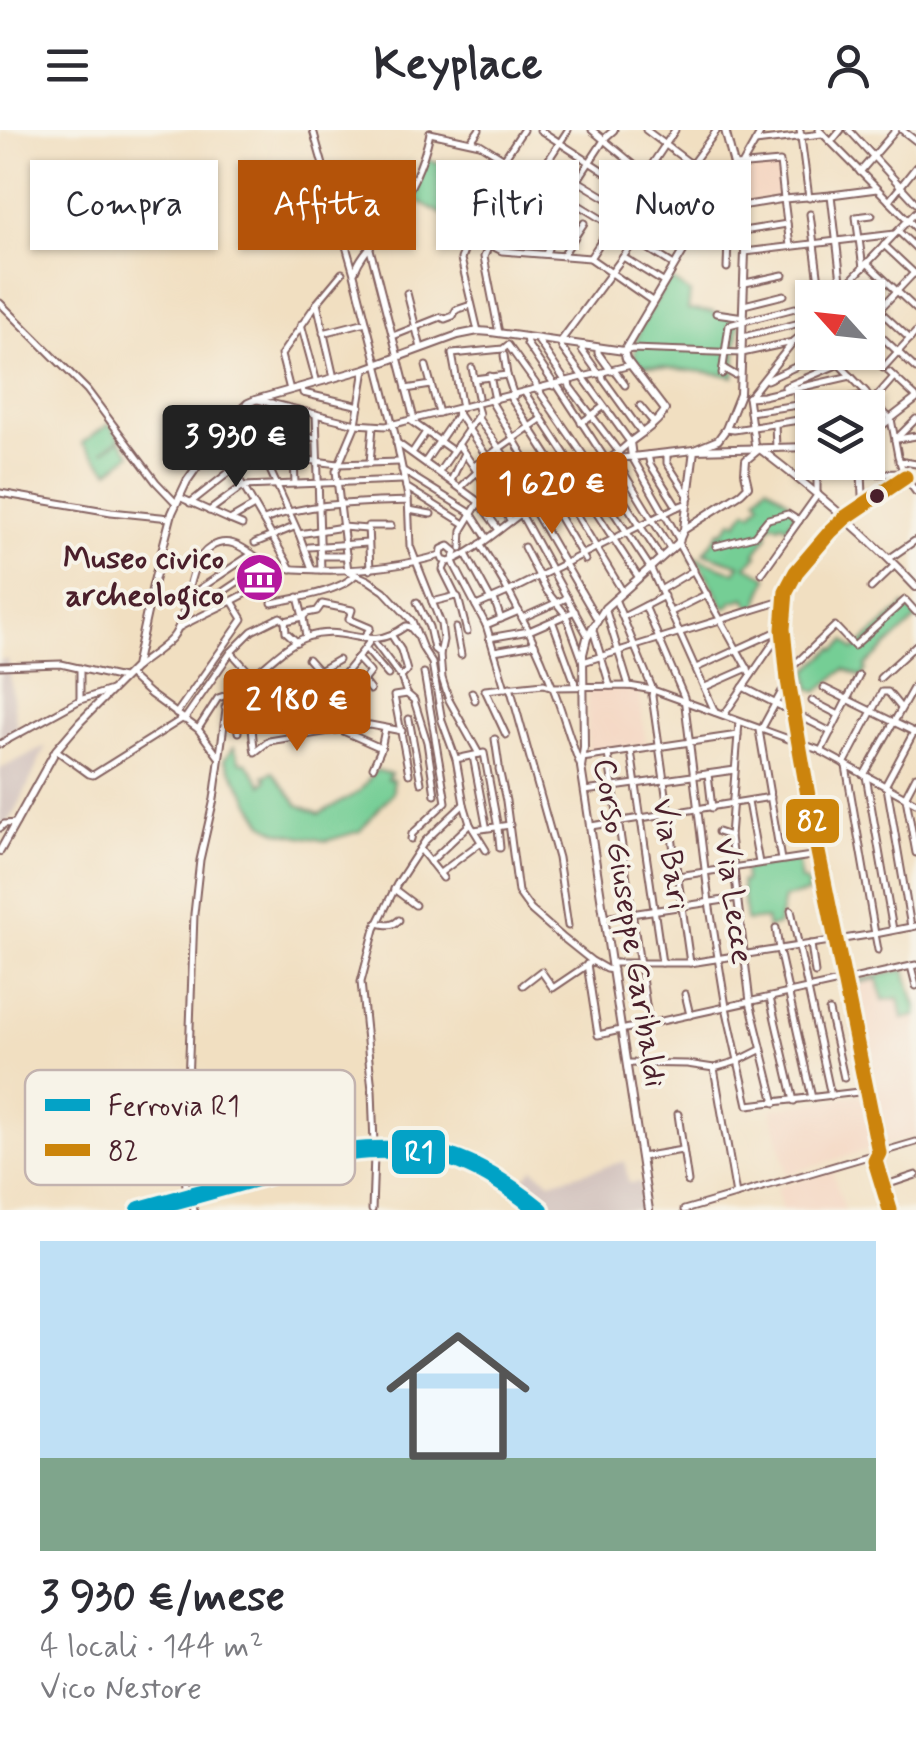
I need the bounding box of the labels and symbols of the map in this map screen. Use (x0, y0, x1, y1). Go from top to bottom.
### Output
north arrow (795, 280, 885, 370)
pin: 3 930 € (144, 405, 328, 490)
pin: 1 620 € (460, 452, 644, 537)
unlabelled marker (867, 486, 887, 506)
place label: Museo civico archeologico (63, 538, 224, 621)
museum icon: Museo civico archeologico (233, 551, 285, 603)
pin: 2 180 € (205, 669, 389, 754)
street label: Corso Giuseppe Garibaldi (582, 756, 676, 1090)
street label: Via Bari (641, 796, 699, 912)
line badge: 82 (784, 797, 841, 845)
text: 82 (797, 804, 827, 841)
street label: Via Lecce (703, 835, 763, 967)
legend (25, 1070, 355, 1185)
text: Ferrovia R1 (108, 1089, 240, 1126)
line badge: R1 (390, 1128, 447, 1176)
text: 82 (108, 1134, 139, 1171)
text: R1 (405, 1135, 433, 1172)

